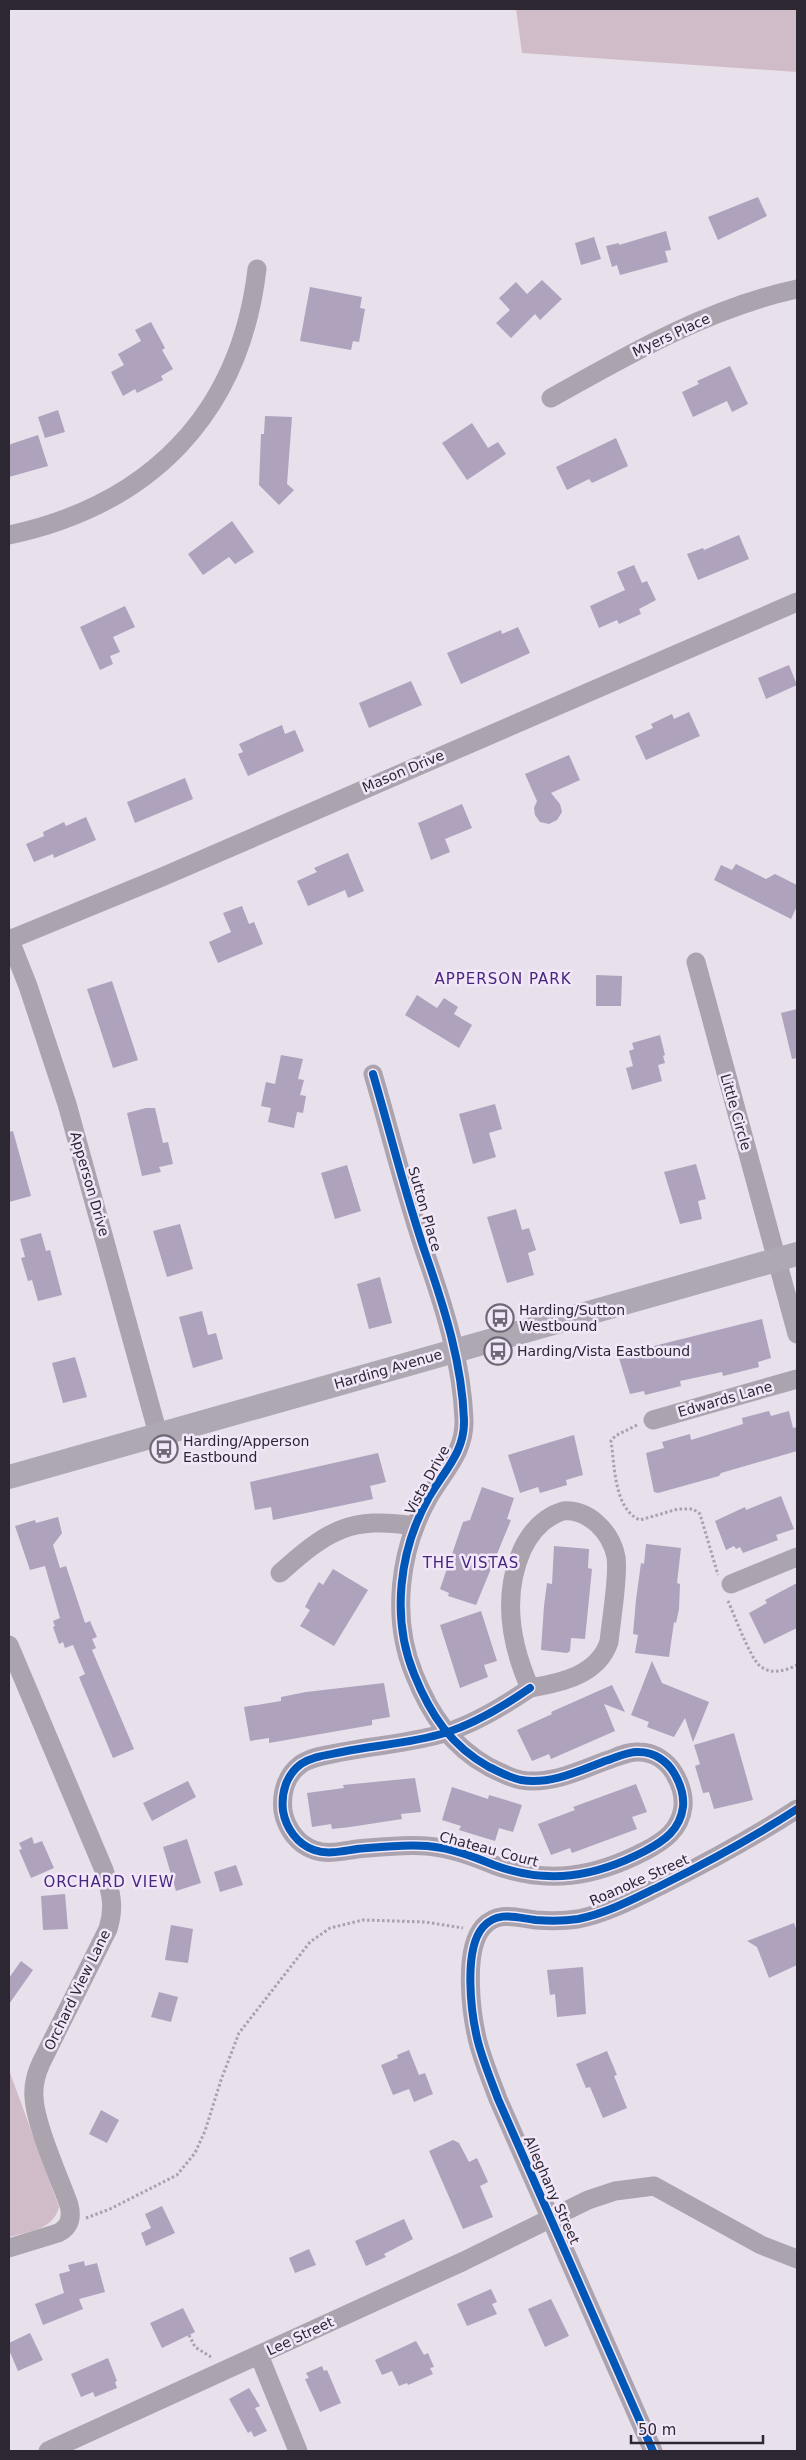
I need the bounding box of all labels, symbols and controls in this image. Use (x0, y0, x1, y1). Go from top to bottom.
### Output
street label: Myers Place (630, 310, 712, 360)
street label: Mason Drive (360, 747, 446, 795)
district label: APPERSON PARK (434, 970, 572, 988)
street label: Little Circle (717, 1072, 755, 1152)
street label: Apperson Drive (67, 1130, 113, 1238)
street label: Sutton Place (405, 1165, 445, 1253)
place label: Harding/Sutton Westbound (519, 1302, 625, 1334)
bus stop icon: Harding/Sutton Westbound (485, 1303, 515, 1333)
bus stop icon: Harding/Vista Eastbound (483, 1336, 513, 1366)
place label: Harding/Vista Eastbound (517, 1343, 690, 1359)
street label: Harding Avenue (332, 1346, 444, 1392)
street label: Edwards Lane (676, 1378, 774, 1420)
place label: Harding/Apperson Eastbound (183, 1433, 309, 1465)
bus stop icon: Harding/Apperson Eastbound (149, 1434, 179, 1464)
street label: Vista Drive (402, 1443, 452, 1517)
district label: THE VISTAS (422, 1554, 519, 1572)
street label: Chateau Court (438, 1828, 541, 1870)
street label: Roanoke Street (587, 1851, 692, 1909)
district label: ORCHARD VIEW (43, 1873, 175, 1891)
street label: Orchard View Lane (41, 1927, 113, 2053)
street label: Alleghany Street (521, 2134, 583, 2247)
street label: Lee Street (264, 2313, 336, 2358)
scale bar (631, 2412, 764, 2444)
text: 50 m (638, 2421, 676, 2439)

